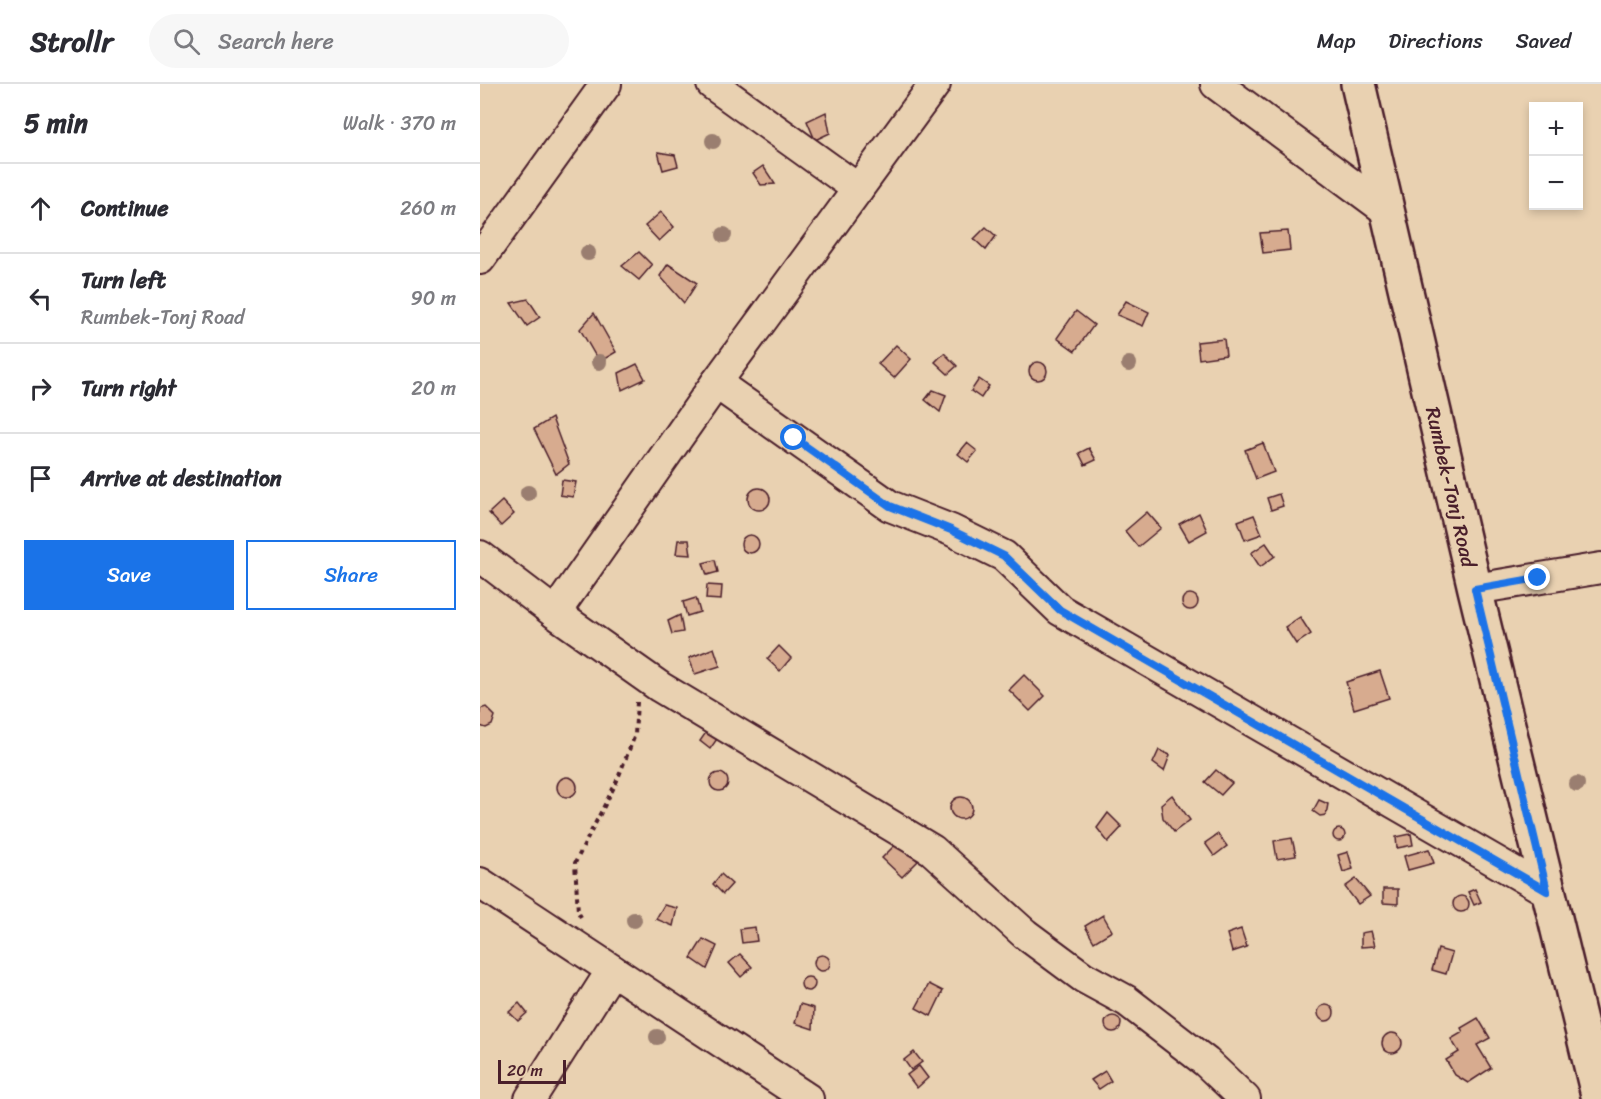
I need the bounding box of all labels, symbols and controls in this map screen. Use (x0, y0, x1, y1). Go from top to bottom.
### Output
search box (149, 14, 569, 68)
text: Strollr (30, 17, 113, 66)
text: Search here (218, 22, 334, 61)
text: Map (1317, 22, 1355, 60)
text: Directions (1388, 22, 1483, 60)
text: Saved (1516, 22, 1571, 60)
icon: search (170, 25, 203, 58)
text: 5 min (24, 100, 88, 146)
map controls (1529, 102, 1583, 210)
button: + (1529, 102, 1583, 156)
text: Walk · 370 m (343, 106, 456, 141)
button: − (1529, 156, 1583, 210)
text: Continue (81, 189, 169, 228)
text: 260 m (400, 191, 456, 226)
icon: ahead (24, 192, 57, 225)
text: Turn left (81, 261, 166, 300)
text: 90 m (411, 281, 456, 316)
icon: left (24, 282, 57, 315)
text: Rumbek-Tonj Road (81, 300, 245, 335)
text: Turn right (81, 369, 176, 408)
text: 20 m (411, 371, 456, 406)
icon: right (24, 372, 57, 405)
street label: Rumbek-Tonj Road (1415, 403, 1486, 572)
route start (780, 424, 806, 450)
text: Arrive at destination (81, 459, 282, 498)
icon: arrive (24, 462, 57, 495)
button: Save (24, 540, 234, 610)
button: Share (246, 540, 456, 610)
route end (1524, 564, 1550, 590)
text: 20 m (507, 1056, 543, 1085)
scale bar (498, 1057, 566, 1084)

